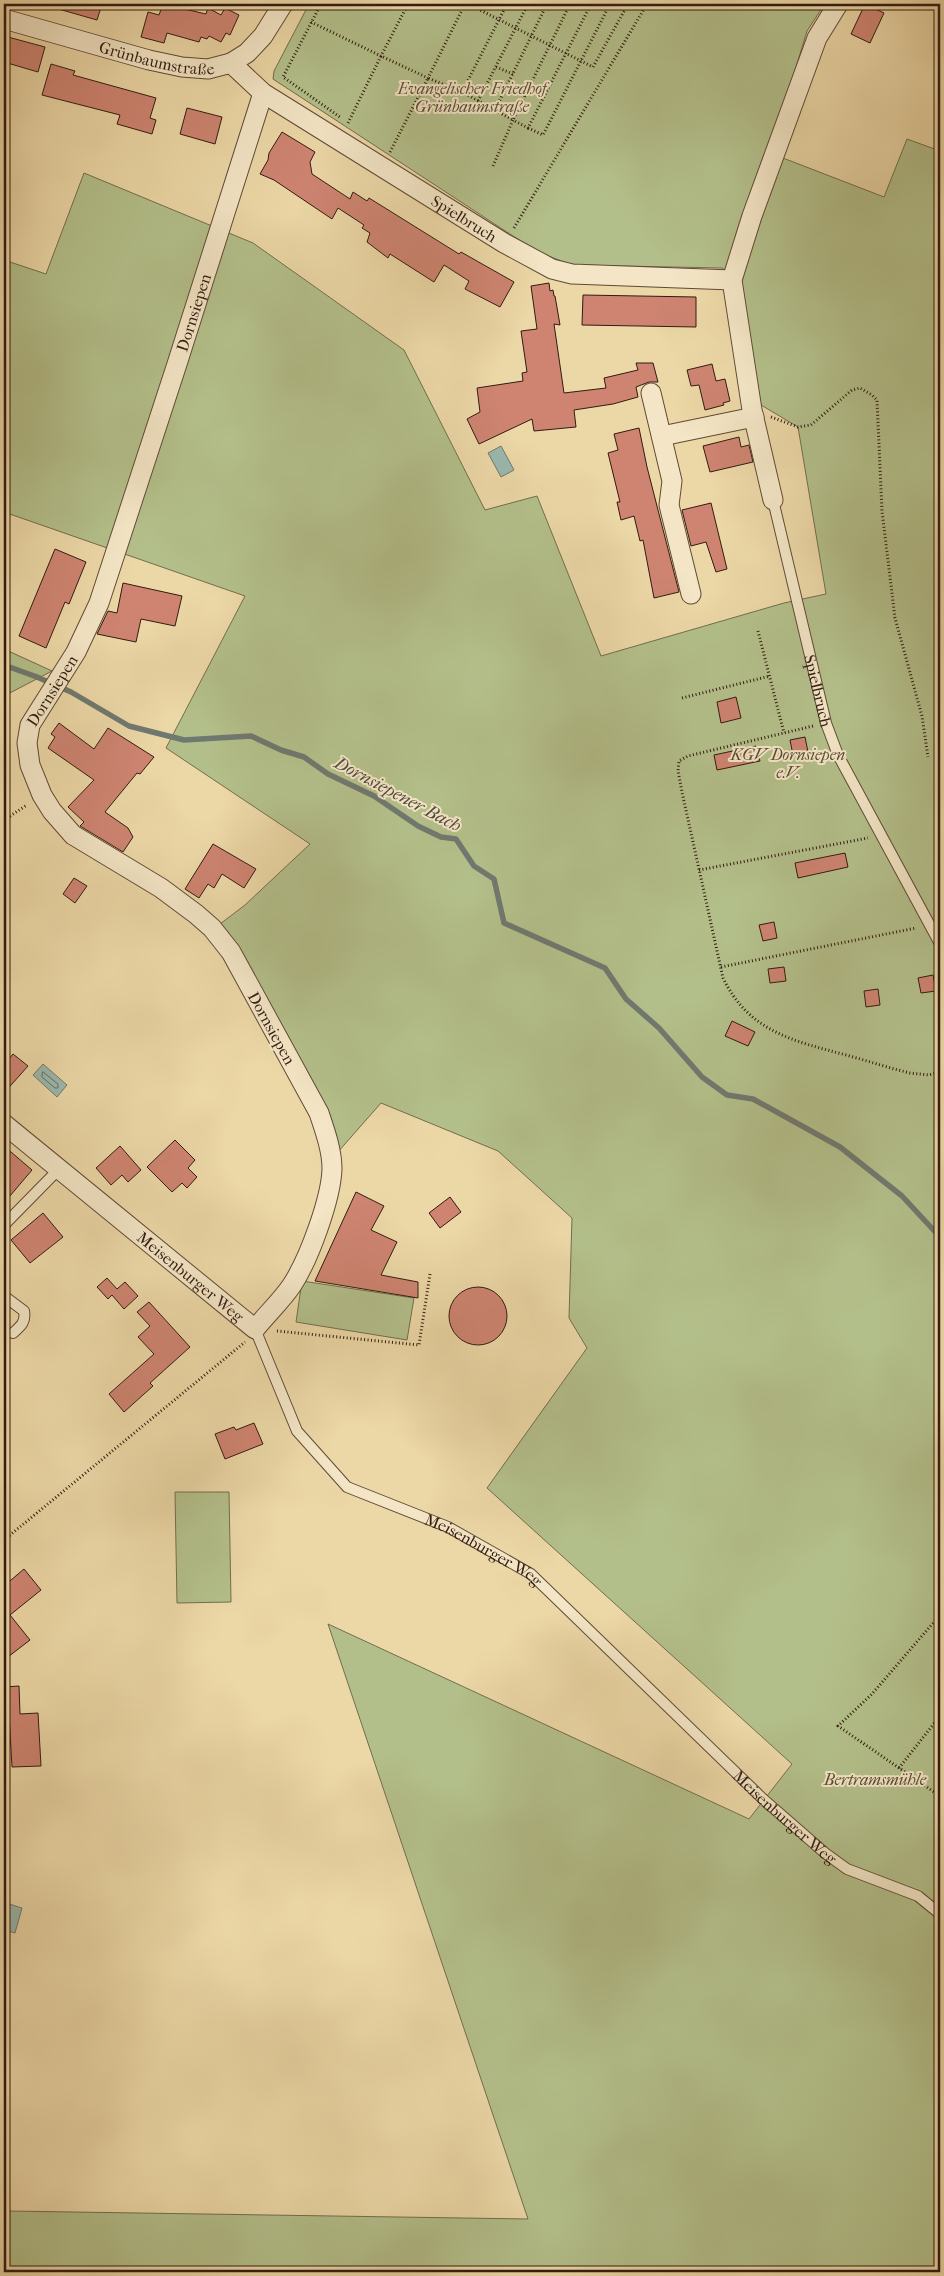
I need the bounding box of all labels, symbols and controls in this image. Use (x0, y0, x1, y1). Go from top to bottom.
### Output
street label: Grünbaumstraße (97, 37, 216, 79)
park label: Evangelischer Friedhof Grünbaumstraße (397, 79, 550, 116)
street label: Spielbruch (428, 191, 500, 246)
street label: Dornsiepen (173, 271, 215, 354)
street label: Dornsiepen (23, 651, 82, 730)
street label: Spielbruch (800, 653, 836, 729)
park label: KGV Dornsiepen e.V. (730, 745, 845, 782)
water label: Dornsiepener Bach (330, 752, 465, 837)
street label: Dornsiepen (244, 988, 300, 1069)
street label: Meisenburger Weg (133, 1228, 248, 1326)
street label: Meisenburger Weg (422, 1510, 547, 1590)
street label: Meisenburger Weg (729, 1766, 841, 1869)
park label: Bertramsmühle (823, 1770, 927, 1789)

